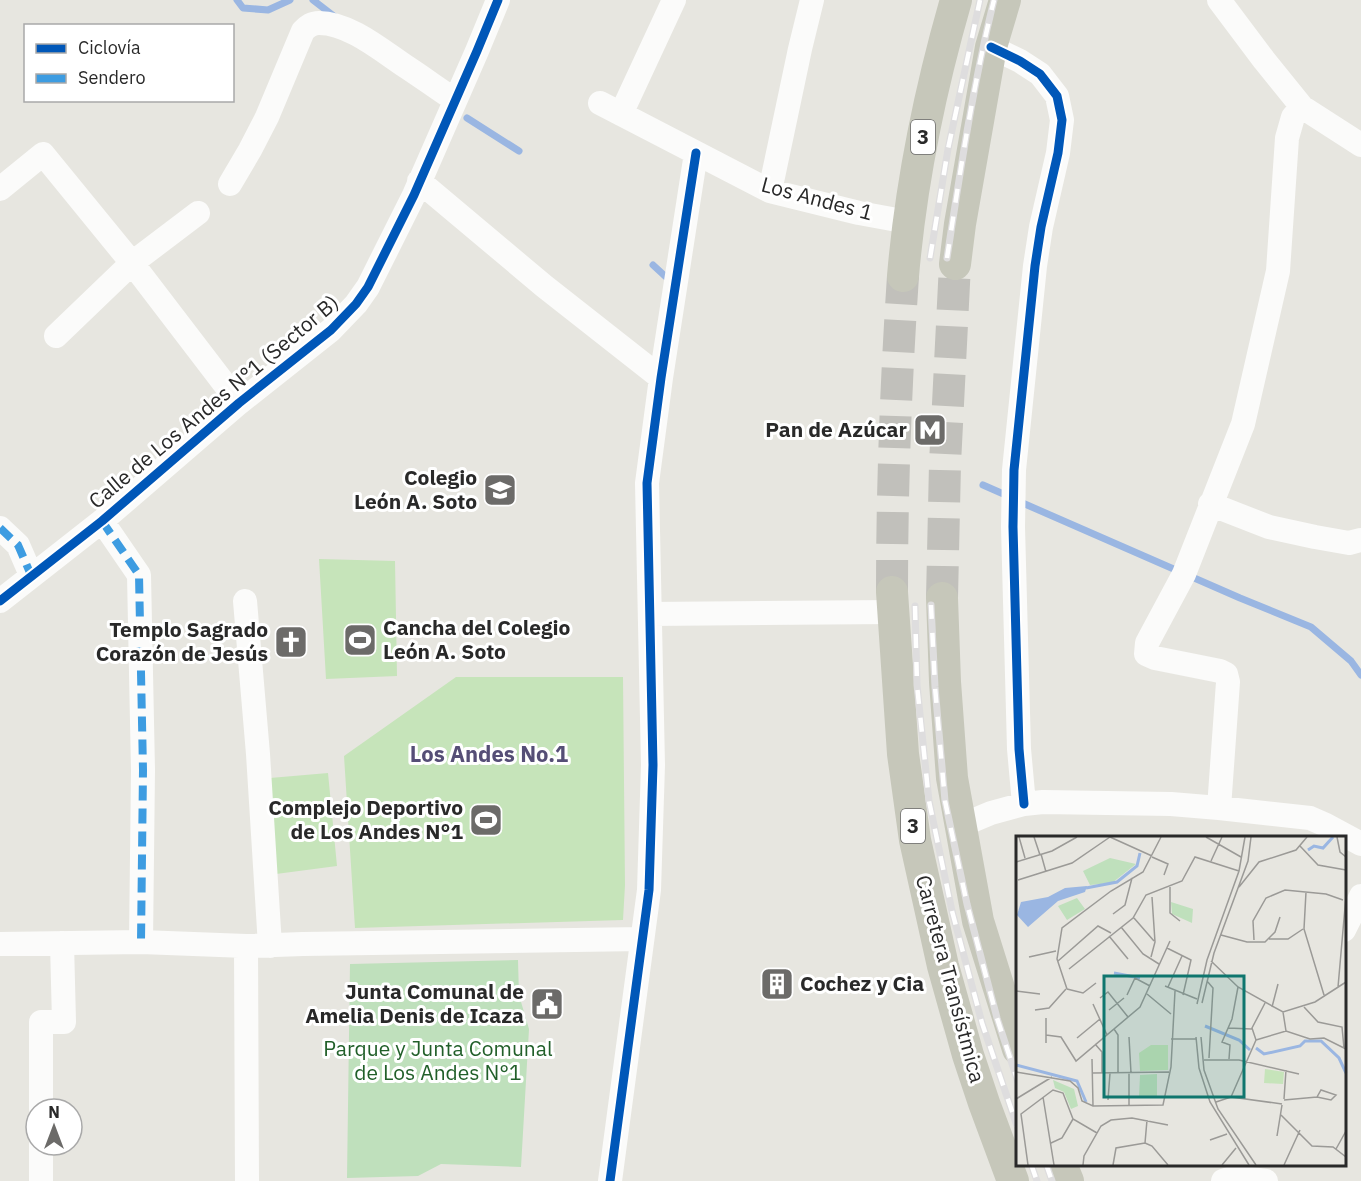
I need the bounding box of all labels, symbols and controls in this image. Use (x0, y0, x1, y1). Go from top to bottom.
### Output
legend (24, 24, 234, 102)
text: Ciclovía (78, 36, 141, 59)
text: Sendero (78, 66, 145, 89)
road number: 3 (911, 120, 935, 154)
street label: Los Andes 1 (759, 170, 876, 226)
street label: Calle de Los Andes N°1 (Sector B) (82, 288, 344, 514)
metro station icon: Pan de Azúcar (912, 412, 948, 448)
place label: Pan de Azúcar (765, 415, 908, 443)
place label: Colegio León A. Soto (354, 463, 477, 515)
school or university icon: Colegio León A. Soto (482, 472, 518, 508)
place label: Cancha del Colegio León A. Soto (383, 613, 571, 665)
place label: Templo Sagrado Corazón de Jesús (96, 615, 268, 667)
sports icon: Cancha del Colegio León A. Soto (342, 622, 378, 658)
church icon: Templo Sagrado Corazón de Jesús (273, 624, 309, 660)
district label: Los Andes No.1 (410, 739, 568, 768)
place label: Complejo Deportivo de Los Andes N°1 (268, 793, 463, 845)
sports icon: Complejo Deportivo de Los Andes N°1 (468, 802, 504, 838)
road number: 3 (901, 809, 925, 843)
inset map (1016, 836, 1346, 1166)
street label: Carretera Transístmica (910, 872, 992, 1086)
building icon: Cochez y Cia (759, 966, 795, 1002)
place label: Cochez y Cia (800, 969, 924, 997)
place label: Junta Comunal de Amelia Denis de Icaza (305, 977, 524, 1029)
public building icon: Junta Comunal de Amelia Denis de Icaza (529, 986, 565, 1022)
park label: Parque y Junta Comunal de Los Andes N°1 (323, 1034, 553, 1086)
north arrow (24, 1097, 84, 1157)
text: N (48, 1102, 60, 1122)

